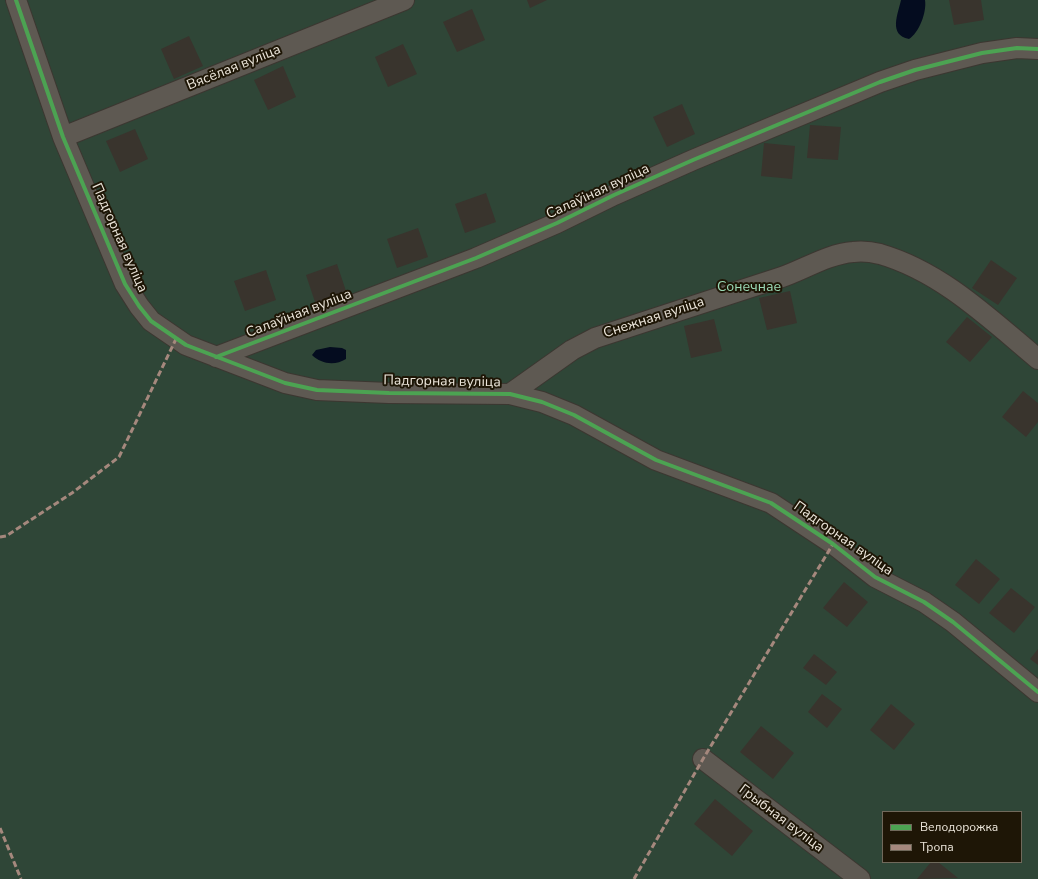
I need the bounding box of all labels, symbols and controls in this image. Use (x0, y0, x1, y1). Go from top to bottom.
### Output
street label: Вясёлая вуліца (185, 42, 283, 94)
street label: Салаўіная вуліца (544, 161, 652, 223)
street label: Падгорная вуліца (87, 181, 151, 295)
park label: Сонечнае (717, 280, 781, 296)
street label: Салаўіная вуліца (244, 286, 354, 342)
street label: Снежная вуліца (601, 294, 707, 342)
street label: Падгорная вуліца (383, 373, 501, 391)
street label: Падгорная вуліца (790, 498, 896, 580)
street label: Грыбная вуліца (735, 782, 827, 856)
legend (882, 811, 1022, 863)
text: Велодорожка (920, 819, 998, 835)
text: Тропа (920, 839, 954, 855)

